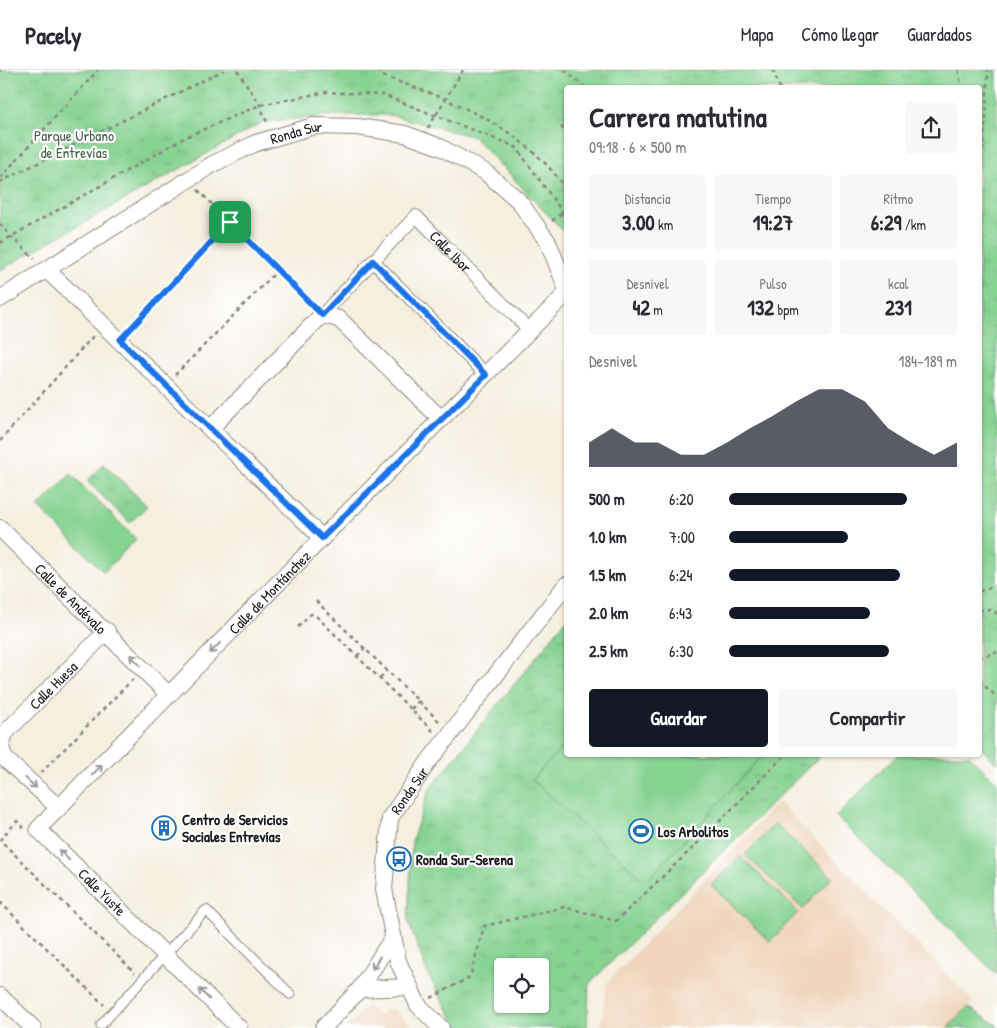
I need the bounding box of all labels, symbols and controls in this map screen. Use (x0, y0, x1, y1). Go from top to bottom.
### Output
text: Pacely (25, 19, 81, 51)
text: Mapa (741, 22, 773, 47)
text: Cómo llegar (801, 22, 879, 47)
text: Guardados (907, 22, 972, 47)
text: Carrera matutina (589, 98, 767, 136)
button: share (905, 102, 957, 154)
street label: Ronda Sur (268, 115, 323, 149)
park label: Parque Urbano de Entrevías (34, 125, 114, 163)
text: 09:18 · 6 × 500 m (589, 136, 686, 158)
text: Distancia (625, 189, 671, 208)
text: Tiempo (755, 189, 791, 208)
text: Ritmo (884, 189, 913, 208)
pin (209, 201, 251, 243)
icon: arrive (216, 208, 244, 236)
text: 3.00 (622, 208, 655, 237)
text: 19:27 (753, 208, 793, 237)
text: 6:29 (871, 208, 901, 237)
text: km (655, 215, 673, 234)
text: /km (901, 215, 926, 234)
street label: Calle Ibor (425, 225, 477, 277)
text: Desnivel (627, 274, 669, 293)
text: Pulso (759, 274, 787, 293)
text: kcal (888, 274, 909, 293)
text: 42 (632, 293, 650, 322)
text: 132 (747, 293, 774, 322)
text: 231 (885, 293, 912, 322)
text: m (650, 300, 663, 319)
text: bpm (774, 300, 799, 319)
text: Desnivel (589, 350, 637, 372)
text: 184–189 m (898, 350, 957, 372)
text: 500 m (589, 488, 625, 510)
text: 6:20 (669, 488, 694, 510)
text: 1.0 km (589, 526, 627, 548)
text: 7:00 (669, 526, 695, 548)
street label: Calle de Montánchez (224, 545, 315, 639)
street label: Calle de Andévalo (31, 558, 112, 639)
text: 1.5 km (589, 564, 626, 586)
text: 6:24 (669, 564, 693, 586)
text: 2.0 km (589, 602, 628, 624)
text: 6:43 (669, 602, 692, 624)
text: 2.5 km (589, 640, 628, 662)
text: 6:30 (669, 640, 693, 662)
one-way arrow (209, 642, 221, 655)
one-way arrow (129, 654, 141, 667)
street label: Calle Huesa (24, 656, 82, 714)
button: Guardar (589, 689, 768, 747)
button: Compartir (778, 689, 957, 747)
street label: Ronda Sur (385, 762, 433, 818)
one-way arrow (90, 764, 102, 776)
one-way arrow (25, 777, 38, 789)
place label: Centro de Servicios Sociales Entrevías (182, 809, 288, 847)
building icon: Centro de Servicios Sociales Entrevías (151, 815, 177, 841)
sports icon: Los Arbolitos (628, 818, 654, 844)
place label: Los Arbolitos (658, 821, 729, 842)
bus stop icon: Ronda Sur-Serena (386, 846, 412, 872)
one-way arrow (58, 849, 70, 861)
place label: Ronda Sur-Serena (416, 849, 513, 870)
street label: Calle Yuste (74, 864, 130, 920)
one-way arrow (371, 956, 382, 970)
map controls (494, 958, 549, 1013)
button: locate (494, 958, 549, 1013)
one-way arrow (199, 988, 211, 1000)

